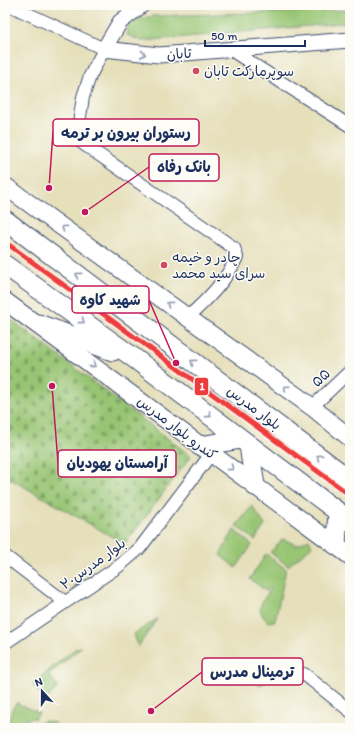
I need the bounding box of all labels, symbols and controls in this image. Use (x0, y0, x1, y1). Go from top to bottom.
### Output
scale bar (205, 22, 305, 48)
text: 50 m (211, 29, 237, 43)
street label: تابان (166, 45, 193, 63)
one-way arrow (140, 49, 146, 58)
place label: سوپرمارکت تابان (204, 63, 294, 81)
marker: سوپرمارکت تابان (191, 66, 201, 76)
callout: رستوران بیرون بر ترمه (53, 119, 199, 146)
text: رستوران بیرون بر ترمه (61, 124, 191, 143)
callout: بانک رفاه (149, 154, 219, 181)
text: بانک رفاه (157, 158, 211, 176)
one-way arrow (61, 226, 68, 233)
place label: چادر و خیمه سرای سید محمد (172, 249, 265, 282)
marker: چادر و خیمه سرای سید محمد (159, 260, 169, 270)
one-way arrow (75, 273, 82, 280)
callout: شهید کاوه (72, 286, 149, 313)
text: شهید کاوه (79, 291, 141, 309)
one-way arrow (166, 301, 173, 309)
one-way arrow (78, 316, 85, 324)
one-way arrow (190, 359, 197, 366)
one-way arrow (89, 360, 96, 368)
street label: ۵۵ (308, 365, 334, 391)
line badge: 1 (194, 377, 209, 396)
text: 1 (199, 380, 205, 393)
street label: بلوار مدرس (224, 382, 284, 434)
one-way arrow (283, 385, 290, 393)
street label: کندرو بلوار مدرس (133, 392, 220, 464)
one-way arrow (204, 410, 211, 417)
callout: آرامستان یهودیان (58, 450, 176, 477)
text: آرامستان یهودیان (66, 454, 169, 473)
one-way arrow (316, 454, 323, 461)
one-way arrow (226, 463, 233, 470)
street label: بلوار مدرس۲۰ (57, 534, 129, 594)
callout: ترمینال مدرس (202, 658, 303, 685)
text: ترمینال مدرس (210, 663, 295, 681)
north arrow (22, 671, 62, 711)
text: N (33, 675, 44, 690)

